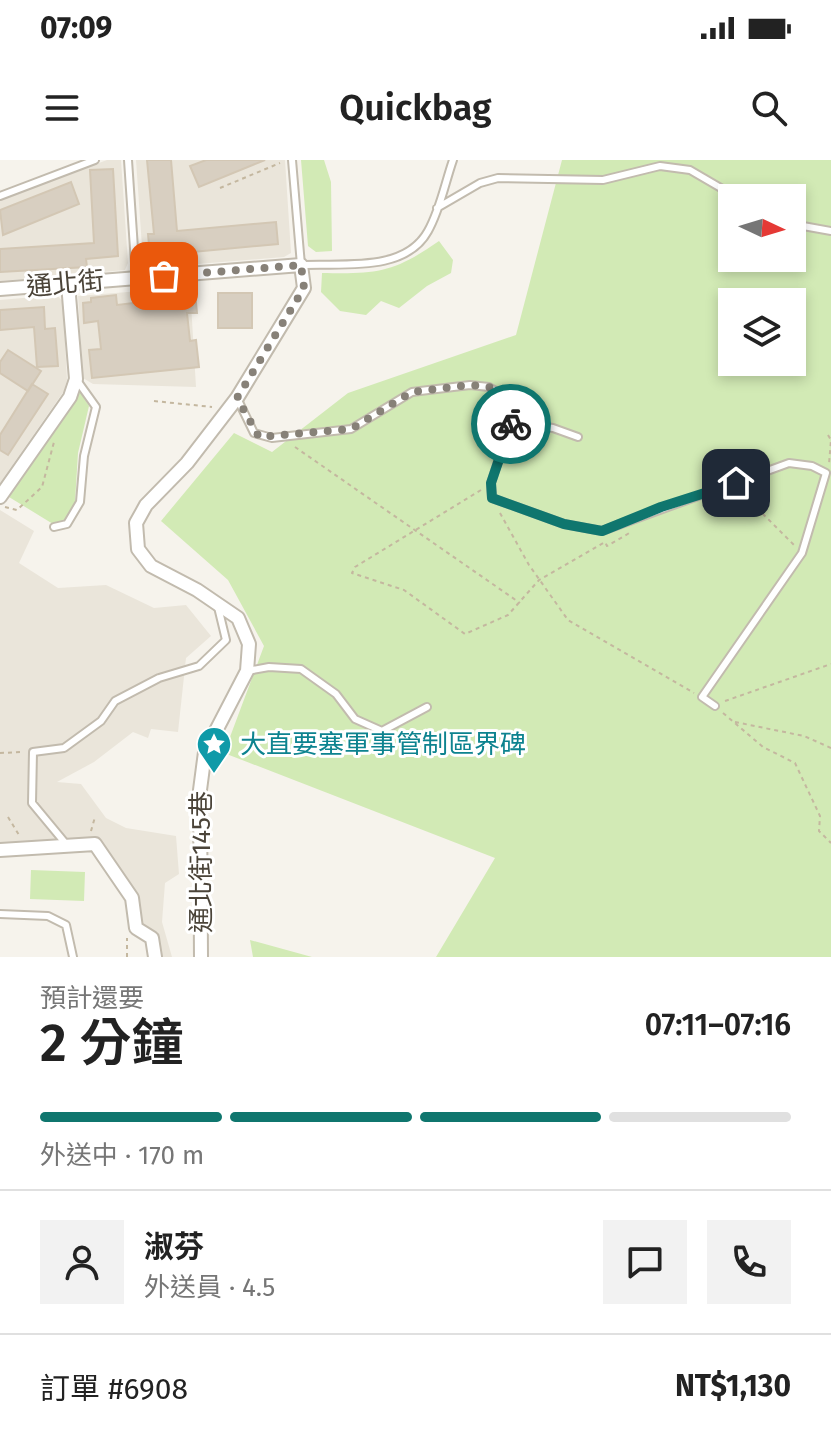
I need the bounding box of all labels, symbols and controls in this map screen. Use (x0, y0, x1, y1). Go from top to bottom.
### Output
text: 07:09 (40, 10, 112, 46)
icon: menu (40, 86, 84, 130)
text: Quickbag (339, 86, 492, 130)
icon: search (747, 86, 791, 130)
north arrow (718, 184, 806, 272)
map controls (718, 184, 806, 376)
pin (130, 242, 198, 310)
icon: bag (142, 254, 186, 298)
street label: 通北街 (25, 265, 105, 303)
button: layers (718, 288, 806, 376)
courier (471, 384, 551, 464)
icon: bike (489, 402, 533, 446)
pin (702, 449, 770, 517)
icon: home (714, 461, 758, 505)
place icon: 大直要塞軍事管制區界碑 (195, 725, 233, 775)
place label: 大直要塞軍事管制區界碑 (240, 729, 526, 760)
street label: 通北街145巷 (186, 791, 217, 933)
text: 預計還要 (40, 983, 144, 1014)
text: 07:11–07:16 (645, 1007, 791, 1043)
text: 2 分鐘 (40, 1012, 183, 1075)
text: 外送中 · 170 m (40, 1140, 204, 1171)
button: person (40, 1220, 124, 1304)
button: chat (603, 1220, 687, 1304)
button: phone (707, 1220, 791, 1304)
text: 淑芬 (144, 1229, 204, 1265)
text: 外送員 · 4.5 (144, 1272, 275, 1303)
text: NT$1,130 (675, 1368, 791, 1404)
text: 訂單 #6908 (40, 1371, 188, 1407)

